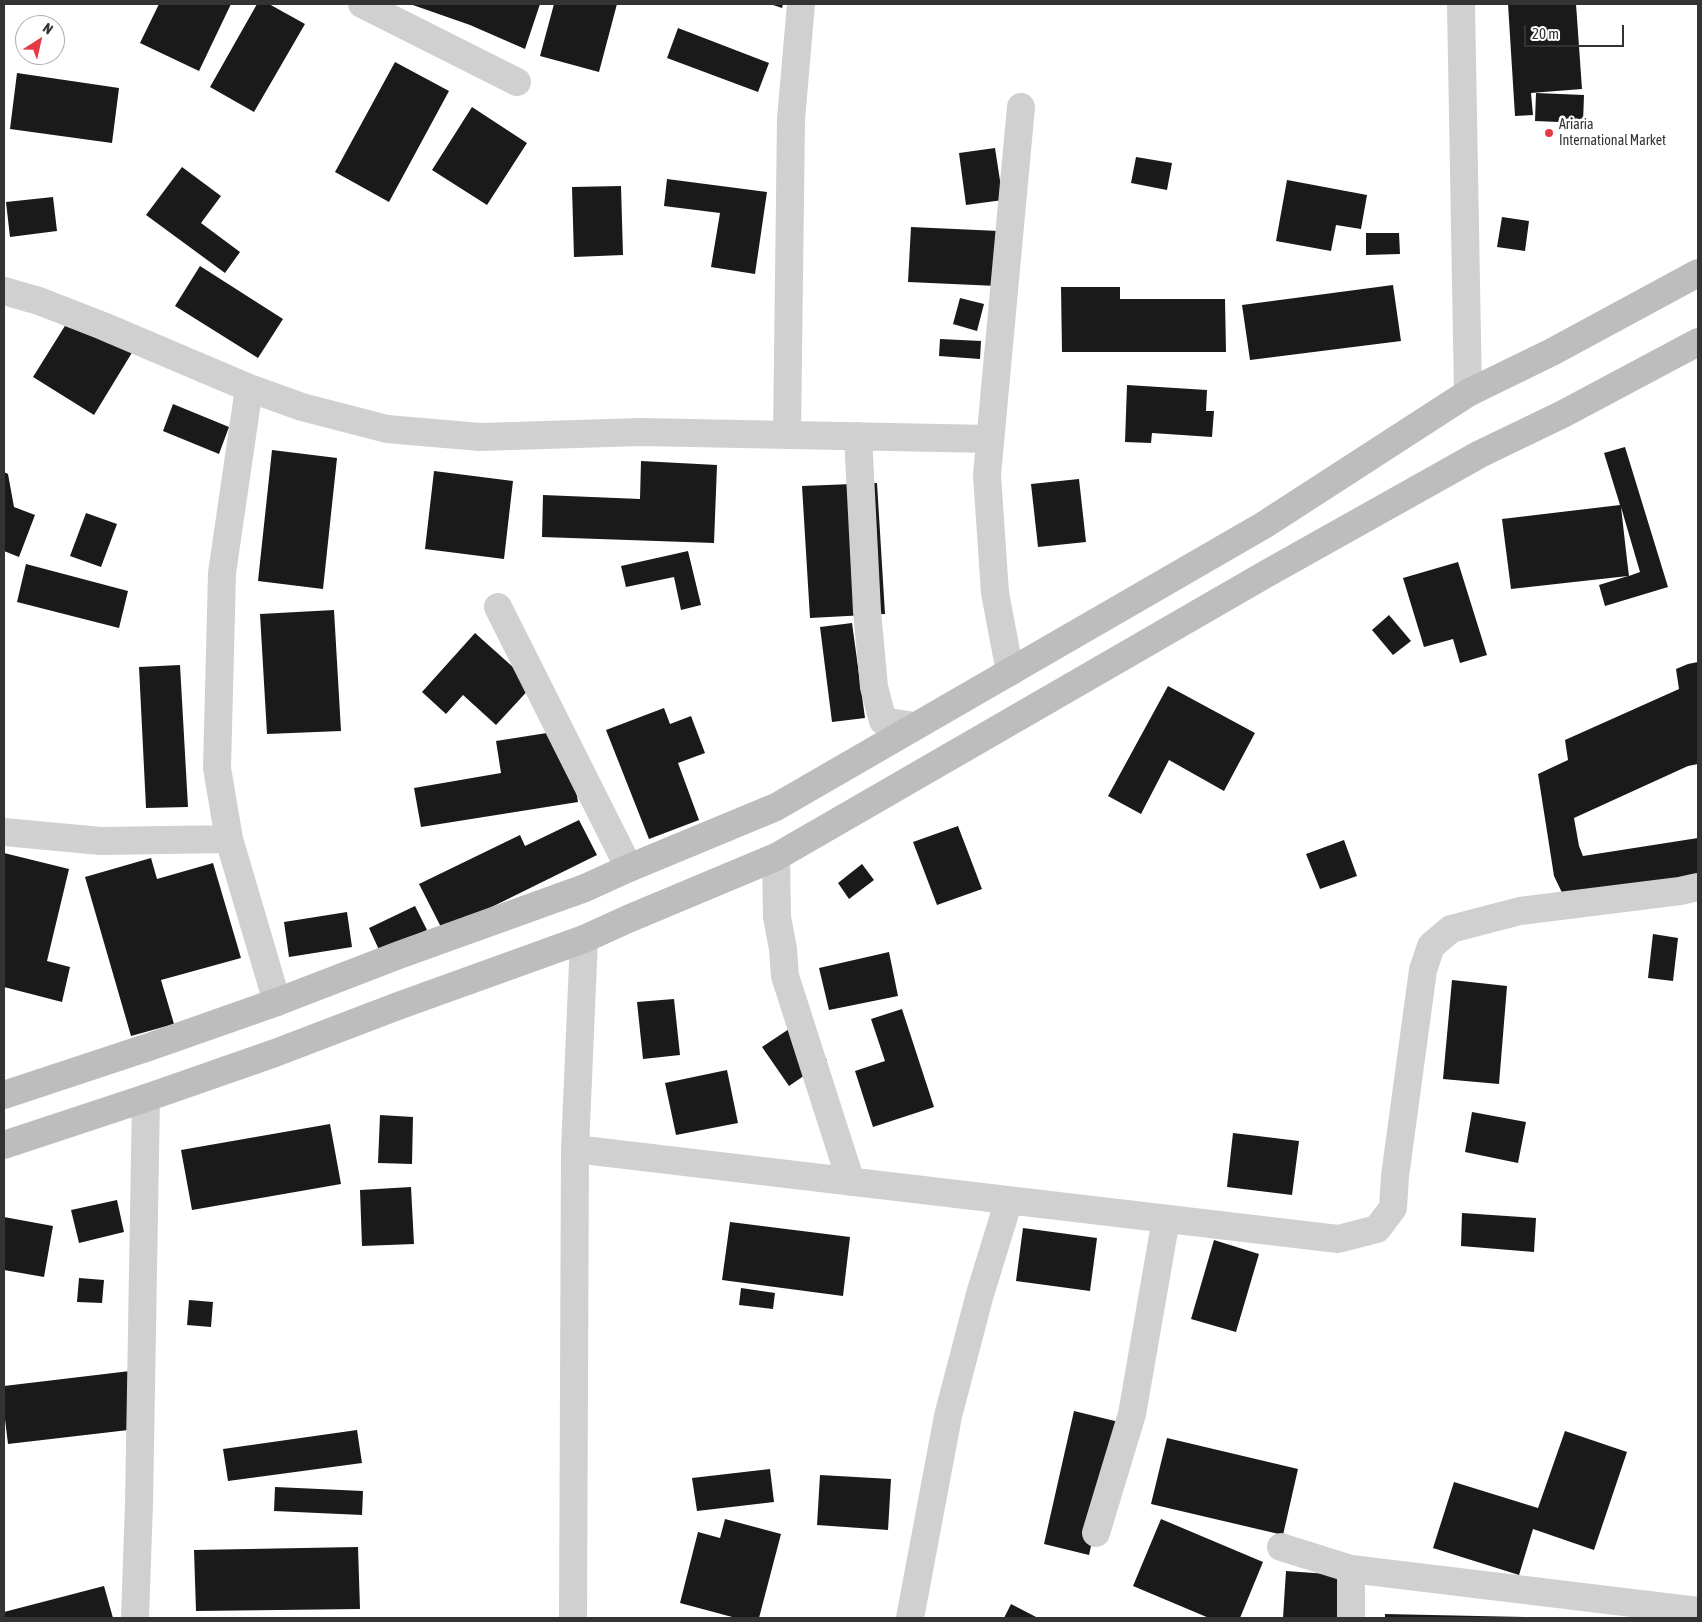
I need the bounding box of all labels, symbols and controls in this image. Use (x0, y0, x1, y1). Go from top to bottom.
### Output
north arrow (15, 15, 65, 65)
scale bar (1527, 15, 1627, 47)
text: N (40, 20, 56, 37)
text: 20 m (1532, 25, 1559, 42)
place label: Ariaria International Market (1559, 117, 1666, 150)
marker: Ariaria International Market (1543, 127, 1555, 139)

